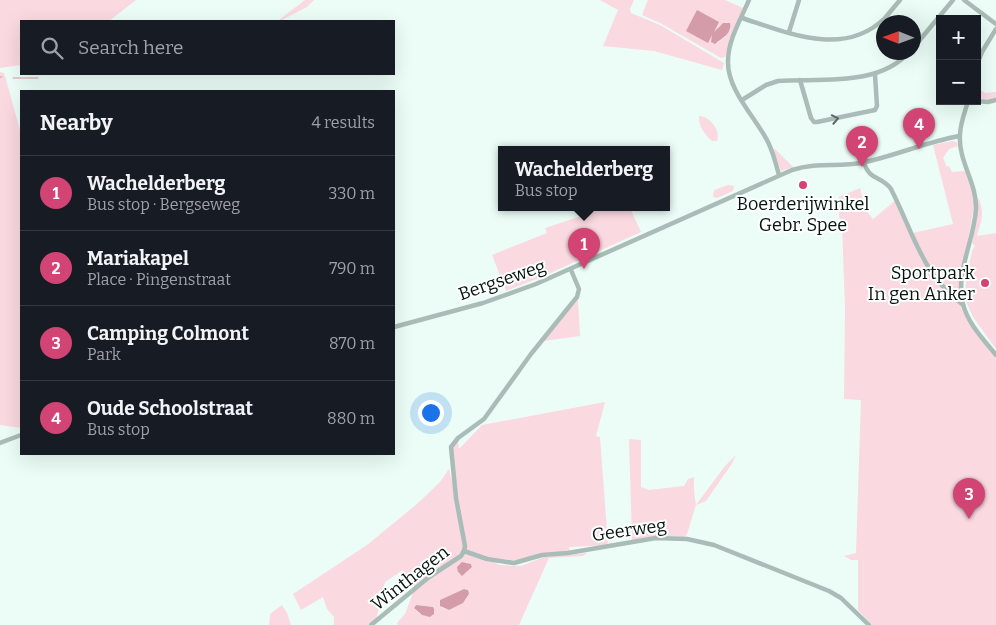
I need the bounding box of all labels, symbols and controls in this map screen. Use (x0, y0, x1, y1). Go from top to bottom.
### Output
north arrow (876, 15, 921, 60)
map controls (936, 15, 981, 105)
button: + (936, 15, 981, 60)
search box (20, 20, 395, 75)
icon: search (38, 34, 66, 62)
text: Search here (78, 36, 183, 59)
button: − (936, 60, 981, 105)
pin: 4 (903, 108, 935, 149)
text: Nearby (40, 110, 113, 136)
text: 4 results (312, 113, 375, 132)
one-way arrow (831, 114, 839, 124)
pin: 2 (846, 126, 878, 167)
popup (498, 146, 670, 211)
text: Wachelderberg (515, 158, 653, 181)
text: Wachelderberg (87, 172, 225, 195)
marker: Boerderijwinkel Gebr. Spee (797, 179, 809, 191)
text: Bus stop (515, 181, 578, 200)
text: 1 (53, 184, 59, 203)
text: 330 m (328, 184, 375, 203)
place label: Boerderijwinkel Gebr. Spee (737, 193, 869, 236)
text: Bus stop · Bergseweg (87, 195, 240, 214)
pin: 1 (568, 228, 600, 269)
text: Mariakapel (87, 247, 189, 270)
street label: Bergseweg (455, 255, 549, 305)
text: 2 (51, 259, 61, 278)
text: 790 m (329, 259, 375, 278)
place label: Sportpark In gen Anker (868, 262, 976, 305)
text: Place · Pingenstraat (87, 270, 231, 289)
marker: Sportpark In gen Anker (979, 277, 991, 289)
text: Camping Colmont (87, 322, 249, 345)
text: 3 (51, 334, 61, 353)
text: 870 m (329, 334, 375, 353)
text: Park (87, 345, 121, 364)
text: Oude Schoolstraat (87, 397, 253, 420)
your location (418, 400, 444, 426)
text: 4 (51, 409, 61, 428)
text: 880 m (327, 409, 375, 428)
text: Bus stop (87, 420, 150, 439)
pin: 3 (953, 478, 985, 519)
street label: Geerweg (590, 514, 668, 546)
street label: Winthagen (367, 540, 454, 615)

